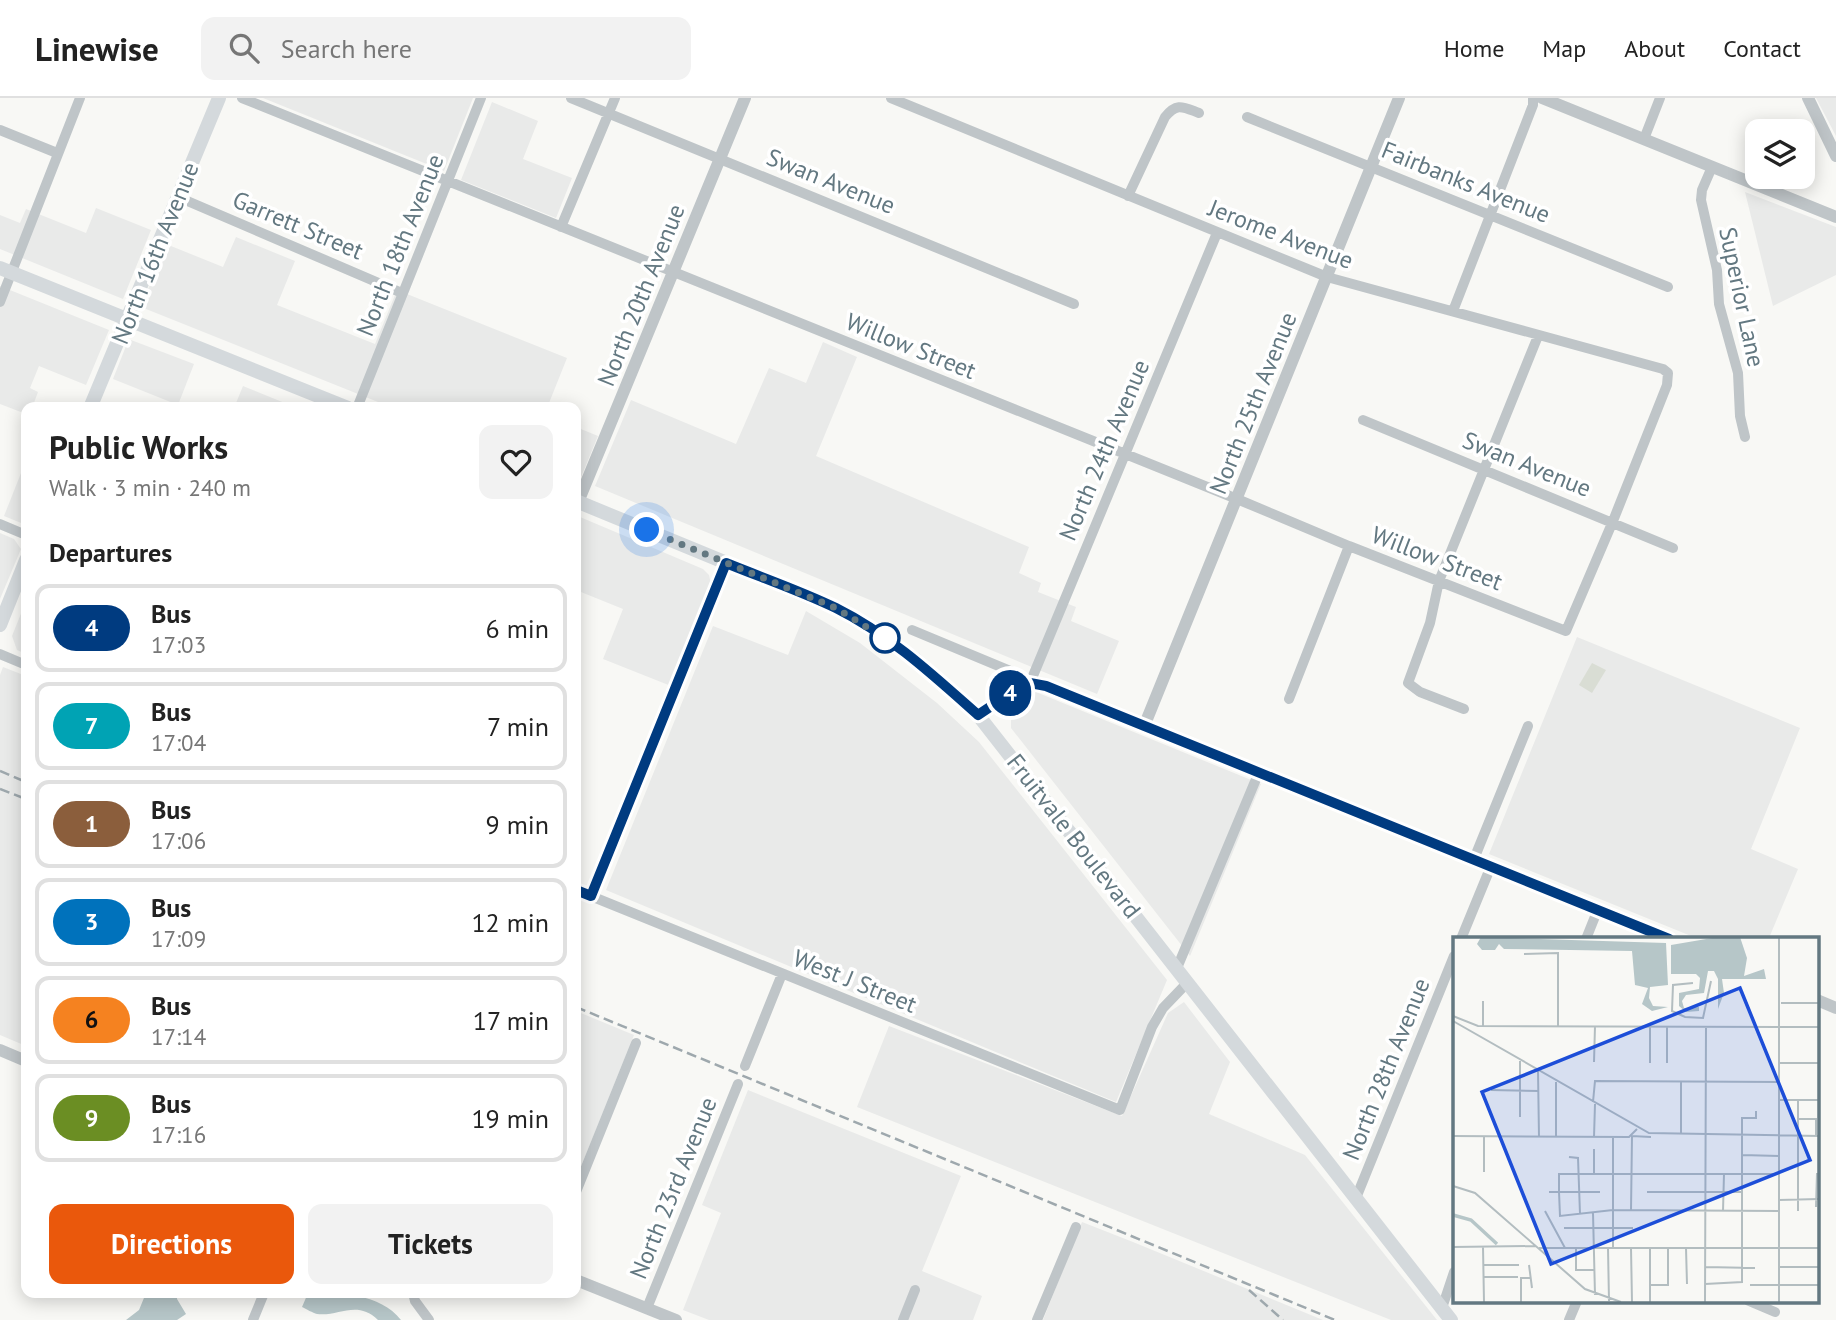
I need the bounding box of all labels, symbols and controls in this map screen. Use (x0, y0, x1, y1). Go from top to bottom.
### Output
search box (201, 17, 691, 80)
text: Linewise (35, 27, 159, 70)
icon: search (225, 29, 263, 67)
text: Search here (281, 32, 412, 65)
text: Home (1444, 33, 1504, 64)
text: Map (1542, 33, 1586, 64)
text: About (1624, 33, 1685, 64)
text: Contact (1723, 33, 1801, 64)
map controls (1745, 119, 1815, 189)
button: layers (1745, 119, 1815, 189)
street label: Fairbanks Avenue (1377, 134, 1555, 230)
street label: Swan Avenue (762, 141, 900, 221)
street label: North 18th Avenue (349, 149, 451, 341)
street label: North 16th Avenue (104, 157, 206, 349)
street label: Garrett Street (228, 184, 368, 266)
street label: Jerome Avenue (1203, 192, 1358, 276)
street label: North 20th Avenue (590, 199, 692, 391)
street label: Superior Lane (1712, 224, 1772, 370)
street label: Willow Street (841, 306, 981, 386)
street label: North 25th Avenue (1202, 307, 1304, 499)
street label: North 24th Avenue (1052, 355, 1156, 545)
street label: Swan Avenue (1458, 424, 1596, 504)
text: Public Works (49, 425, 228, 468)
button: heart (479, 425, 553, 499)
text: Walk · 3 min · 240 m (49, 473, 251, 502)
your location (629, 512, 664, 547)
street label: Willow Street (1367, 519, 1507, 597)
text: Departures (49, 536, 172, 569)
text: Bus (151, 597, 191, 630)
text: 4 (85, 612, 98, 643)
text: 6 min (486, 612, 549, 645)
unlabelled marker (870, 623, 900, 653)
text: 17:03 (151, 630, 206, 659)
line badge: 4 (987, 670, 1033, 716)
text: 4 (1003, 677, 1017, 708)
text: Bus (151, 695, 191, 728)
text: 7 (85, 710, 98, 741)
text: 7 min (487, 710, 549, 743)
text: 17:04 (151, 728, 206, 757)
street label: Fruitvale Boulevard (1000, 748, 1148, 924)
text: Bus (151, 793, 191, 826)
text: 1 (85, 808, 98, 839)
text: 9 min (486, 808, 549, 841)
text: 17:06 (151, 826, 206, 855)
text: Bus (151, 891, 191, 924)
text: 3 (85, 906, 98, 937)
text: 12 min (471, 906, 549, 939)
text: 17:09 (151, 924, 206, 953)
inset map (1453, 937, 1818, 1302)
street label: West J Street (789, 942, 921, 1020)
street label: North 28th Avenue (1335, 973, 1437, 1165)
text: Bus (151, 989, 191, 1022)
text: 6 (85, 1004, 98, 1035)
text: 17 min (473, 1004, 549, 1037)
text: 17:14 (151, 1022, 206, 1051)
text: Bus (151, 1087, 191, 1120)
street label: North 23rd Avenue (622, 1093, 724, 1283)
text: 9 (85, 1102, 98, 1133)
text: 19 min (471, 1102, 549, 1135)
text: 17:16 (151, 1120, 206, 1149)
button: Directions (49, 1204, 294, 1284)
button: Tickets (308, 1204, 553, 1284)

